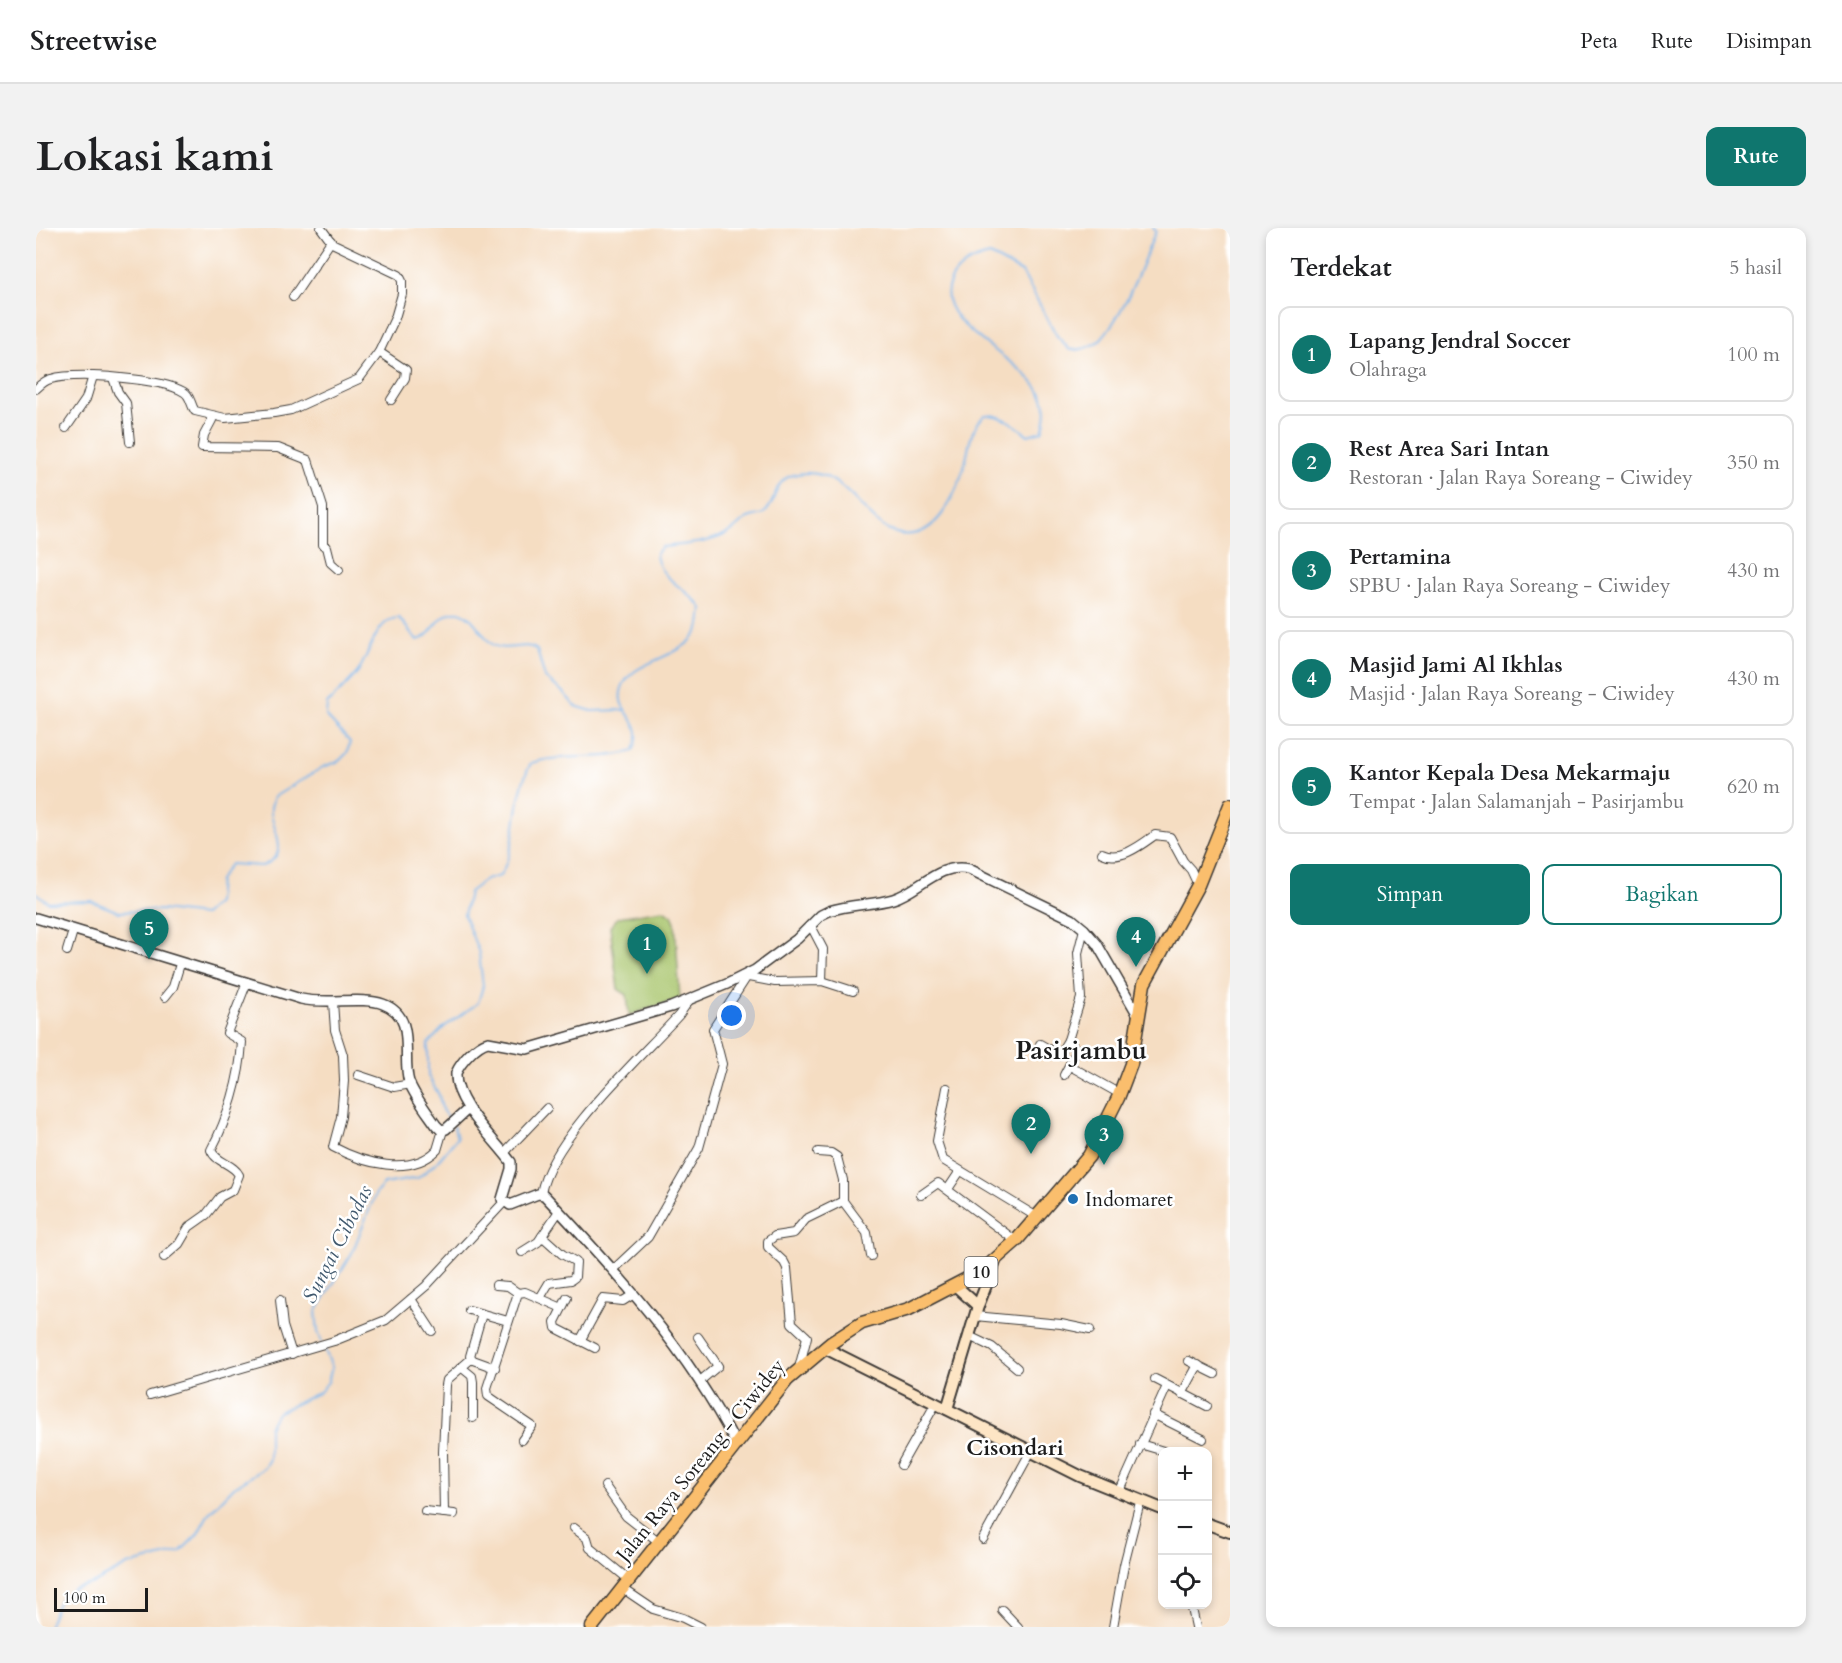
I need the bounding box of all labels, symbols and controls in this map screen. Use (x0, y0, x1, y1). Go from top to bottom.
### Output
text: Streetwise (30, 22, 158, 60)
text: Peta (1580, 27, 1618, 56)
text: Rute (1651, 27, 1693, 56)
text: Disimpan (1726, 27, 1812, 56)
button: Rute (1706, 127, 1806, 186)
text: Lokasi kami (36, 128, 274, 185)
text: Terdekat (1290, 250, 1392, 285)
text: 5 hasil (1729, 254, 1782, 281)
text: Lapang Jendral Soccer (1349, 326, 1571, 356)
text: 1 (1306, 341, 1317, 368)
text: 100 m (1727, 341, 1780, 368)
text: Olahraga (1349, 356, 1427, 383)
text: Rest Area Sari Intan (1349, 434, 1549, 464)
text: 2 (1306, 449, 1317, 476)
text: 350 m (1727, 449, 1780, 476)
text: Restoran · Jalan Raya Soreang - Ciwidey (1349, 464, 1693, 491)
text: Pertamina (1349, 542, 1451, 572)
text: 3 (1306, 557, 1317, 584)
text: 430 m (1727, 557, 1780, 584)
text: SPBU · Jalan Raya Soreang - Ciwidey (1349, 572, 1671, 599)
text: Masjid Jami Al Ikhlas (1349, 650, 1563, 680)
text: 4 (1306, 665, 1317, 692)
text: 430 m (1727, 665, 1780, 692)
text: Masjid · Jalan Raya Soreang - Ciwidey (1349, 680, 1675, 707)
text: Kantor Kepala Desa Mekarmaju (1349, 758, 1671, 788)
text: 5 (1306, 773, 1317, 800)
text: 620 m (1727, 773, 1780, 800)
text: Tempat · Jalan Salamanjah - Pasirjambu (1349, 788, 1684, 815)
button: Simpan (1290, 864, 1530, 925)
button: Bagikan (1542, 864, 1782, 925)
pin: 5 (130, 910, 168, 959)
pin: 4 (1116, 918, 1156, 967)
pin: 1 (628, 924, 666, 974)
your location (717, 1001, 746, 1030)
district label: Pasirjambu (1015, 1033, 1147, 1068)
pin: 2 (1012, 1104, 1050, 1154)
pin: 3 (1084, 1116, 1124, 1165)
water label: Sungai Cibodas (295, 1180, 380, 1308)
place label: Indomaret (1085, 1186, 1174, 1213)
marker: Indomaret (1066, 1192, 1080, 1206)
road number: 10 (964, 1257, 998, 1287)
street label: Jalan Raya Soreang - Ciwidey (608, 1353, 791, 1570)
district label: Cisondari (966, 1433, 1064, 1463)
map controls (1158, 1447, 1212, 1609)
button: + (1158, 1447, 1212, 1501)
button: − (1158, 1501, 1212, 1555)
button: locate (1158, 1555, 1212, 1609)
scale bar (54, 1585, 148, 1612)
text: 100 m (63, 1587, 105, 1609)

